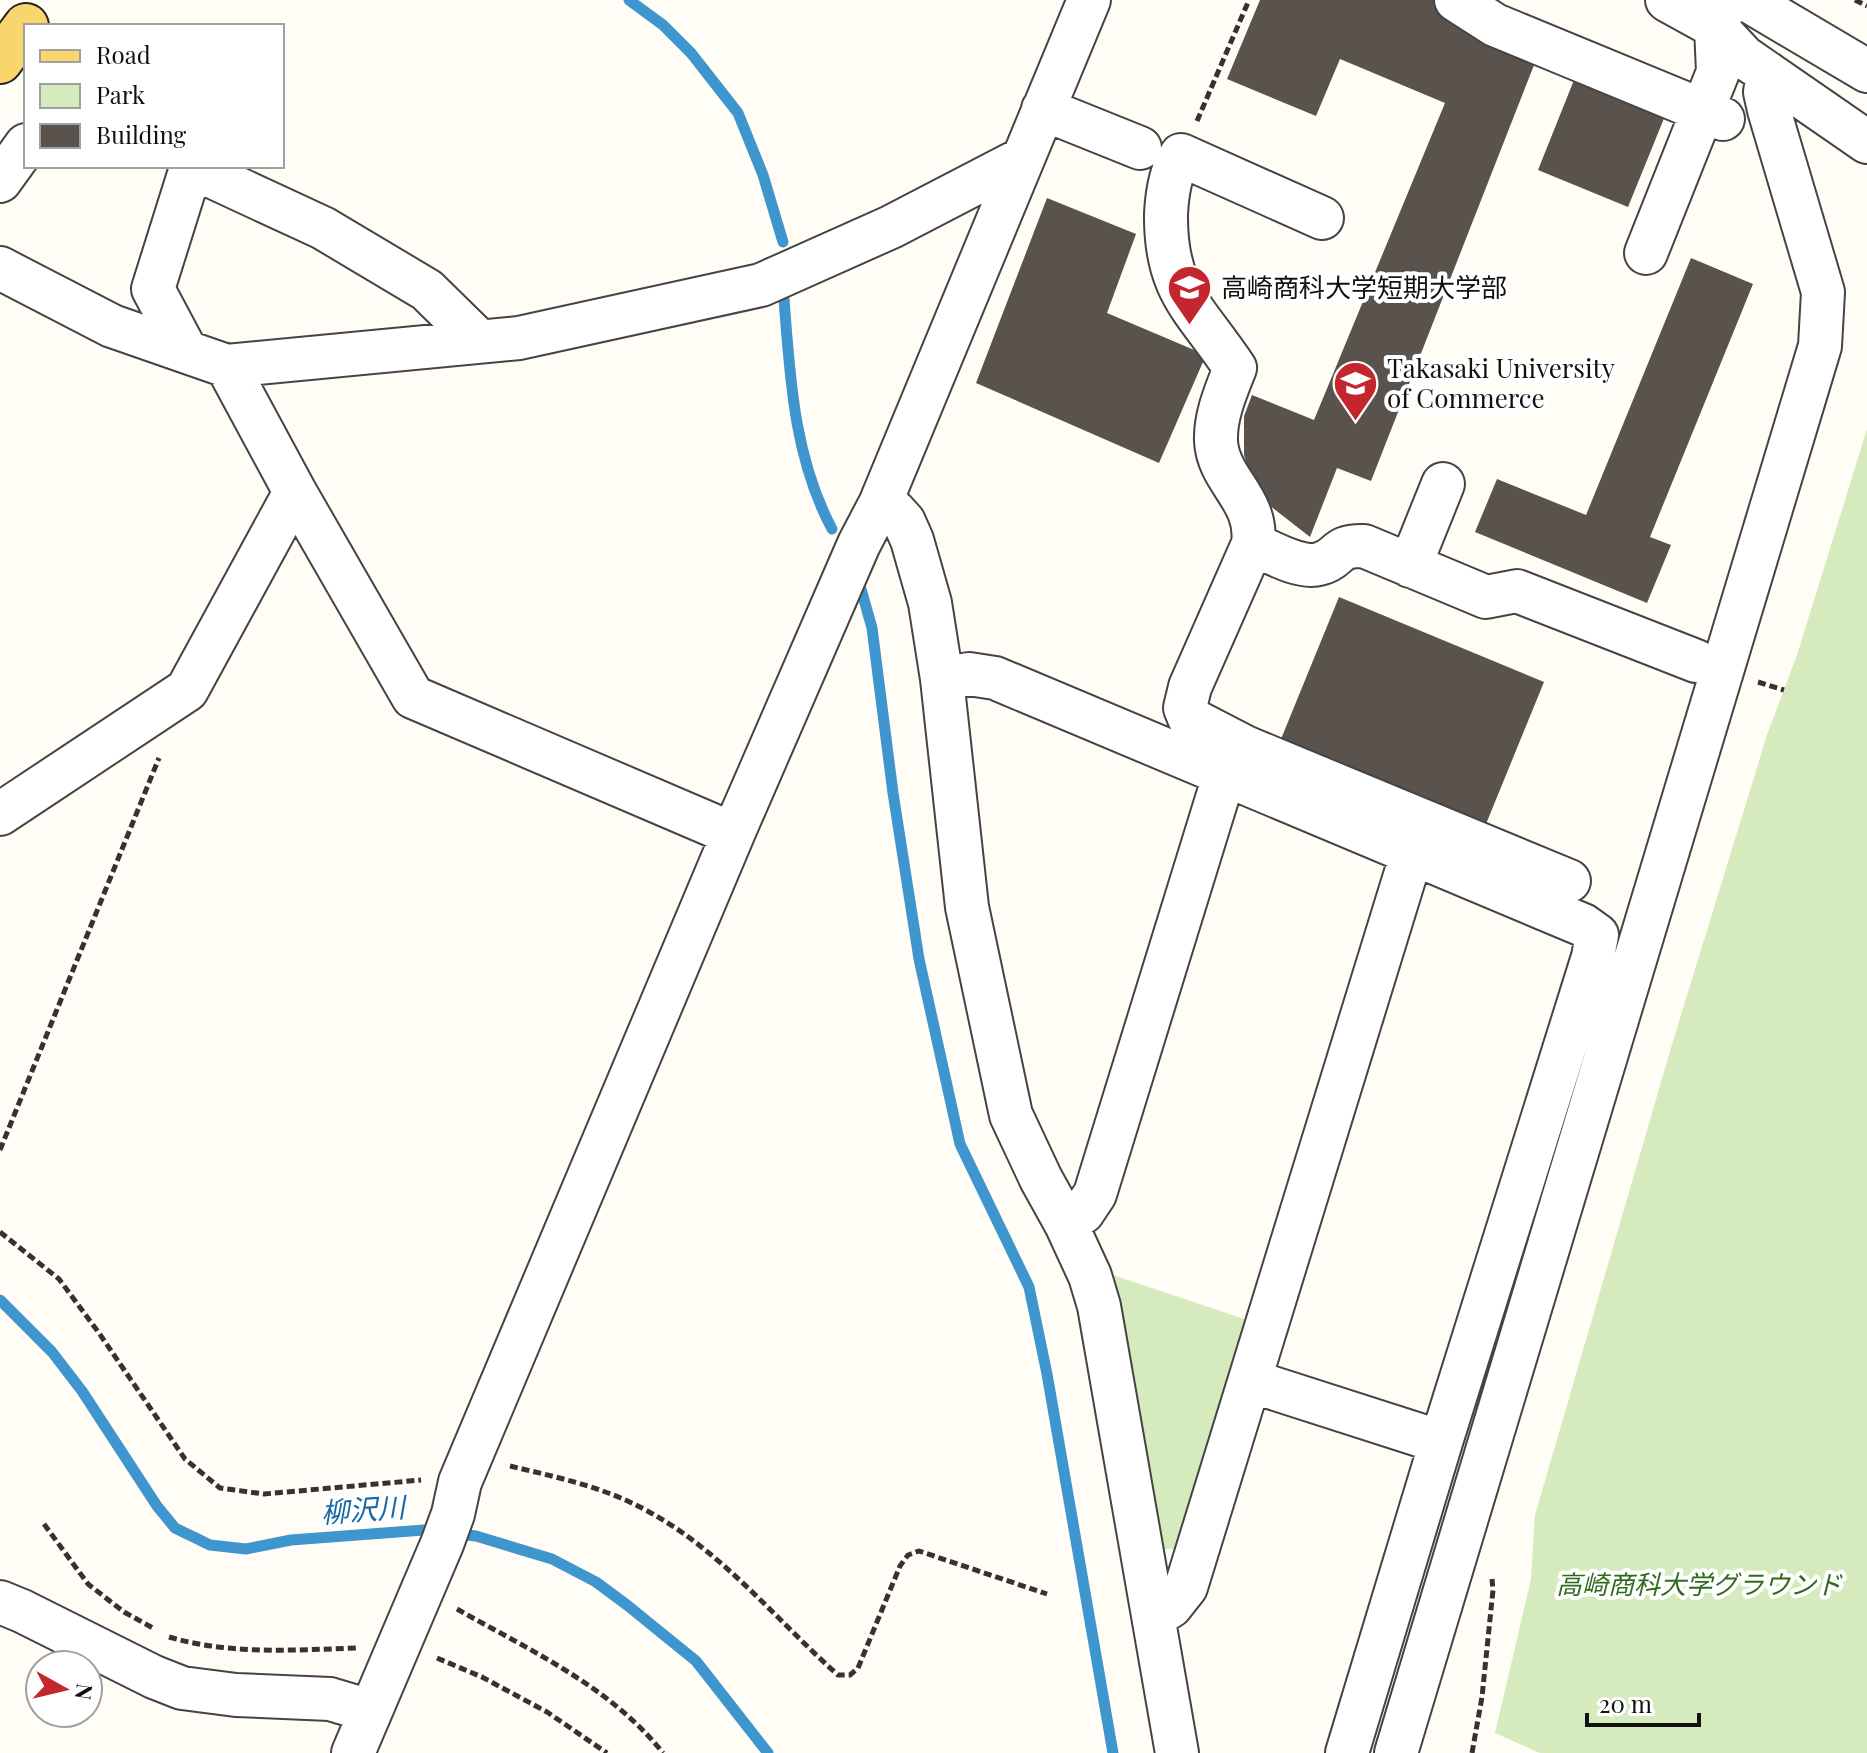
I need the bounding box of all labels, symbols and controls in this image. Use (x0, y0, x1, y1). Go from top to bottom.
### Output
legend (24, 24, 284, 168)
text: Road (96, 38, 151, 70)
text: Park (96, 78, 146, 110)
text: Building (96, 118, 187, 150)
school or university icon: 高崎商科大学短期大学部 (1166, 264, 1214, 327)
place label: 高崎商科大学短期大学部 (1221, 269, 1507, 304)
place label: Takasaki University of Commerce (1387, 350, 1615, 415)
school or university icon: Takasaki University of Commerce (1332, 360, 1380, 423)
water label: 柳沢川 (320, 1487, 409, 1530)
park label: 高崎商科大学グラウンド (1556, 1566, 1843, 1601)
north arrow (24, 1649, 104, 1729)
scale bar (1587, 1677, 1699, 1727)
text: N (69, 1682, 101, 1702)
text: 20 m (1599, 1687, 1652, 1719)

